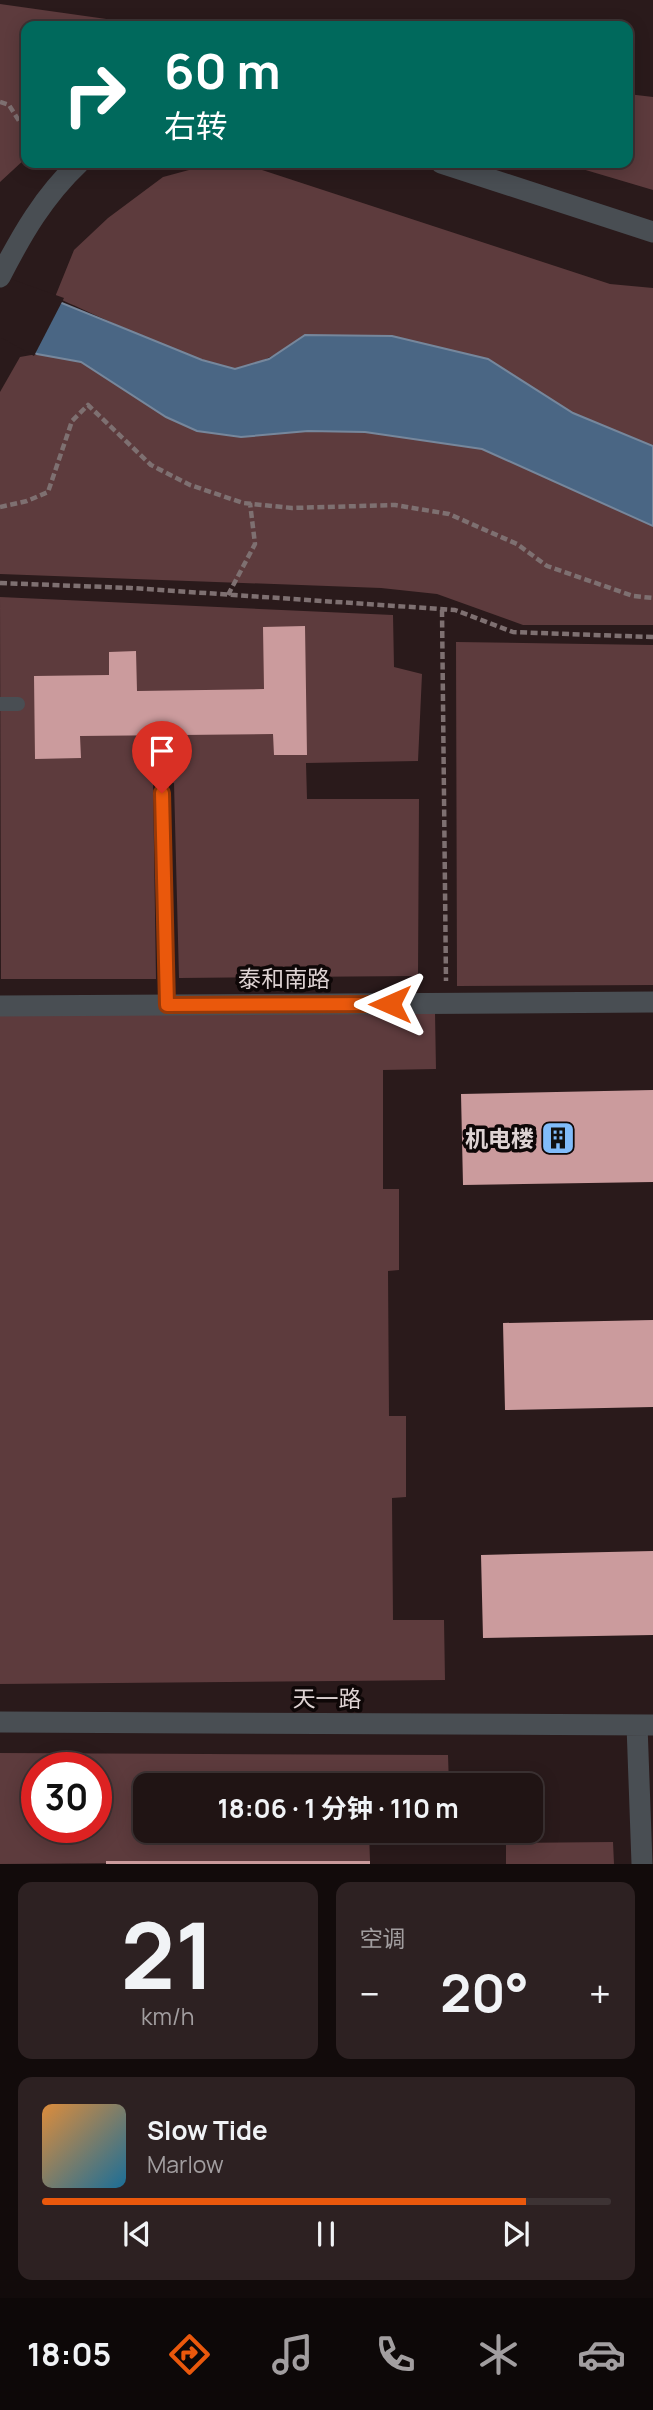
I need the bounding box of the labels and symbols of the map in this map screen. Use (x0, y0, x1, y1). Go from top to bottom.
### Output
pin (132, 721, 192, 793)
street label: 泰和南路 (238, 962, 330, 994)
position arrow (353, 967, 427, 1041)
building icon: 机电楼 (539, 1119, 577, 1157)
place label: 机电楼 (465, 1122, 534, 1154)
street label: 天一路 (293, 1682, 362, 1714)
speed limit sign: 30 (21, 1752, 112, 1843)

